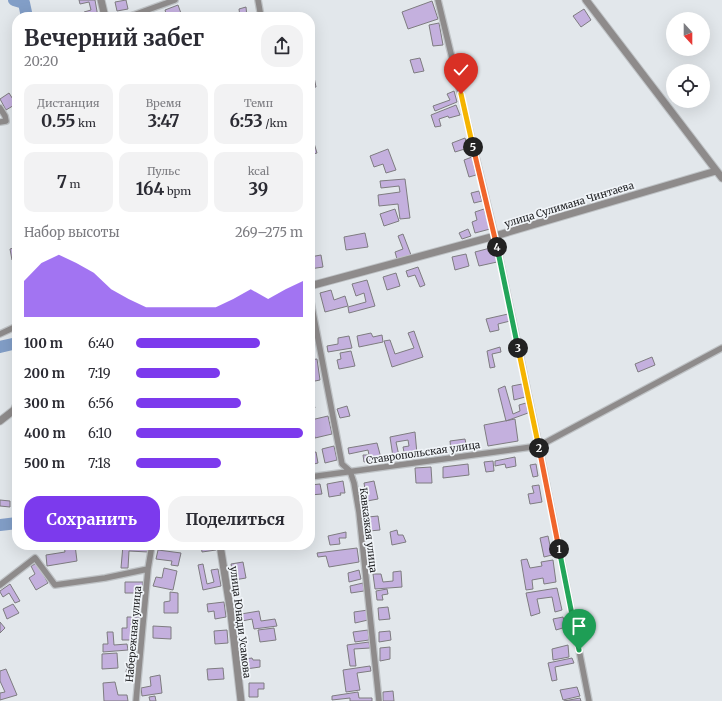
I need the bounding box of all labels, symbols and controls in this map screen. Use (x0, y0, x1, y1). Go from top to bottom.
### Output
north arrow (666, 12, 710, 56)
map controls (666, 12, 710, 108)
text: Вечерний забег (24, 24, 204, 52)
button: share (261, 25, 303, 67)
text: 20:20 (24, 53, 58, 70)
pin (444, 53, 478, 94)
icon: check (450, 59, 472, 81)
button: locate (666, 64, 710, 108)
text: Дистанция (37, 96, 100, 110)
text: Время (146, 96, 181, 110)
text: Темп (244, 96, 273, 110)
text: 0.55 (41, 110, 75, 132)
text: 3:47 (147, 110, 180, 132)
text: 6:53 (230, 110, 263, 132)
text: km (75, 116, 96, 130)
text: /km (263, 116, 287, 130)
pin: 5 (463, 137, 483, 157)
text: 5 (470, 140, 476, 154)
text: Пульс (147, 164, 180, 178)
text: kcal (248, 164, 269, 178)
text: 7 (57, 171, 67, 193)
text: m (67, 177, 80, 191)
text: 164 (136, 178, 164, 200)
text: 39 (249, 178, 268, 200)
street label: улица Сулимана Чинтаева (503, 178, 636, 230)
text: bpm (164, 184, 191, 198)
text: Набор высоты (24, 224, 120, 241)
text: 269–275 m (235, 224, 303, 241)
pin: 4 (487, 237, 507, 257)
text: 4 (494, 240, 501, 254)
text: 100 m (24, 335, 63, 352)
text: 6:40 (88, 335, 114, 352)
pin: 3 (508, 338, 528, 358)
text: 3 (515, 341, 521, 355)
text: 200 m (24, 365, 65, 382)
text: 7:19 (88, 365, 111, 382)
text: 300 m (24, 395, 65, 412)
text: 6:56 (88, 395, 114, 412)
text: 400 m (24, 425, 66, 442)
text: 6:10 (88, 425, 112, 442)
street label: Ставропольская улица (365, 438, 482, 467)
pin: 2 (529, 438, 549, 458)
text: 2 (536, 441, 542, 455)
text: 500 m (24, 455, 65, 472)
text: 7:18 (88, 455, 111, 472)
street label: Кавказкая улица (357, 487, 380, 574)
button: Сохранить (24, 496, 160, 542)
button: Поделиться (168, 496, 303, 542)
pin: 1 (549, 539, 569, 559)
text: 1 (556, 542, 562, 556)
street label: улица Юнади Усамова (227, 565, 254, 679)
street label: Набережная улица (123, 585, 144, 683)
pin (562, 609, 596, 650)
icon: arrive (568, 615, 590, 637)

